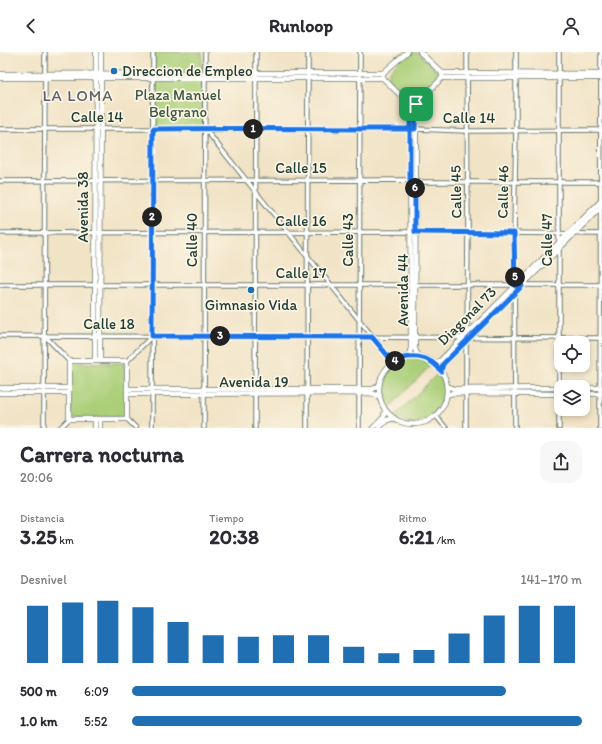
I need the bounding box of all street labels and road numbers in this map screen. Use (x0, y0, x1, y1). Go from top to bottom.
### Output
street label: Calle 14 (71, 108, 123, 126)
street label: Calle 14 (443, 109, 495, 127)
street label: Calle 15 (275, 159, 327, 177)
street label: Calle 45 (447, 165, 465, 219)
street label: Calle 46 (494, 165, 512, 219)
street label: Avenida 38 (74, 171, 92, 243)
street label: Calle 16 (275, 212, 327, 230)
street label: Calle 40 (183, 213, 201, 267)
street label: Calle 43 (339, 213, 357, 267)
street label: Calle 47 (538, 213, 556, 266)
street label: Avenida 44 (394, 254, 412, 326)
street label: Calle 17 (276, 264, 327, 282)
street label: Diagonal 73 (434, 283, 500, 349)
street label: Calle 18 (83, 315, 135, 333)
street label: Avenida 19 (219, 373, 289, 391)

